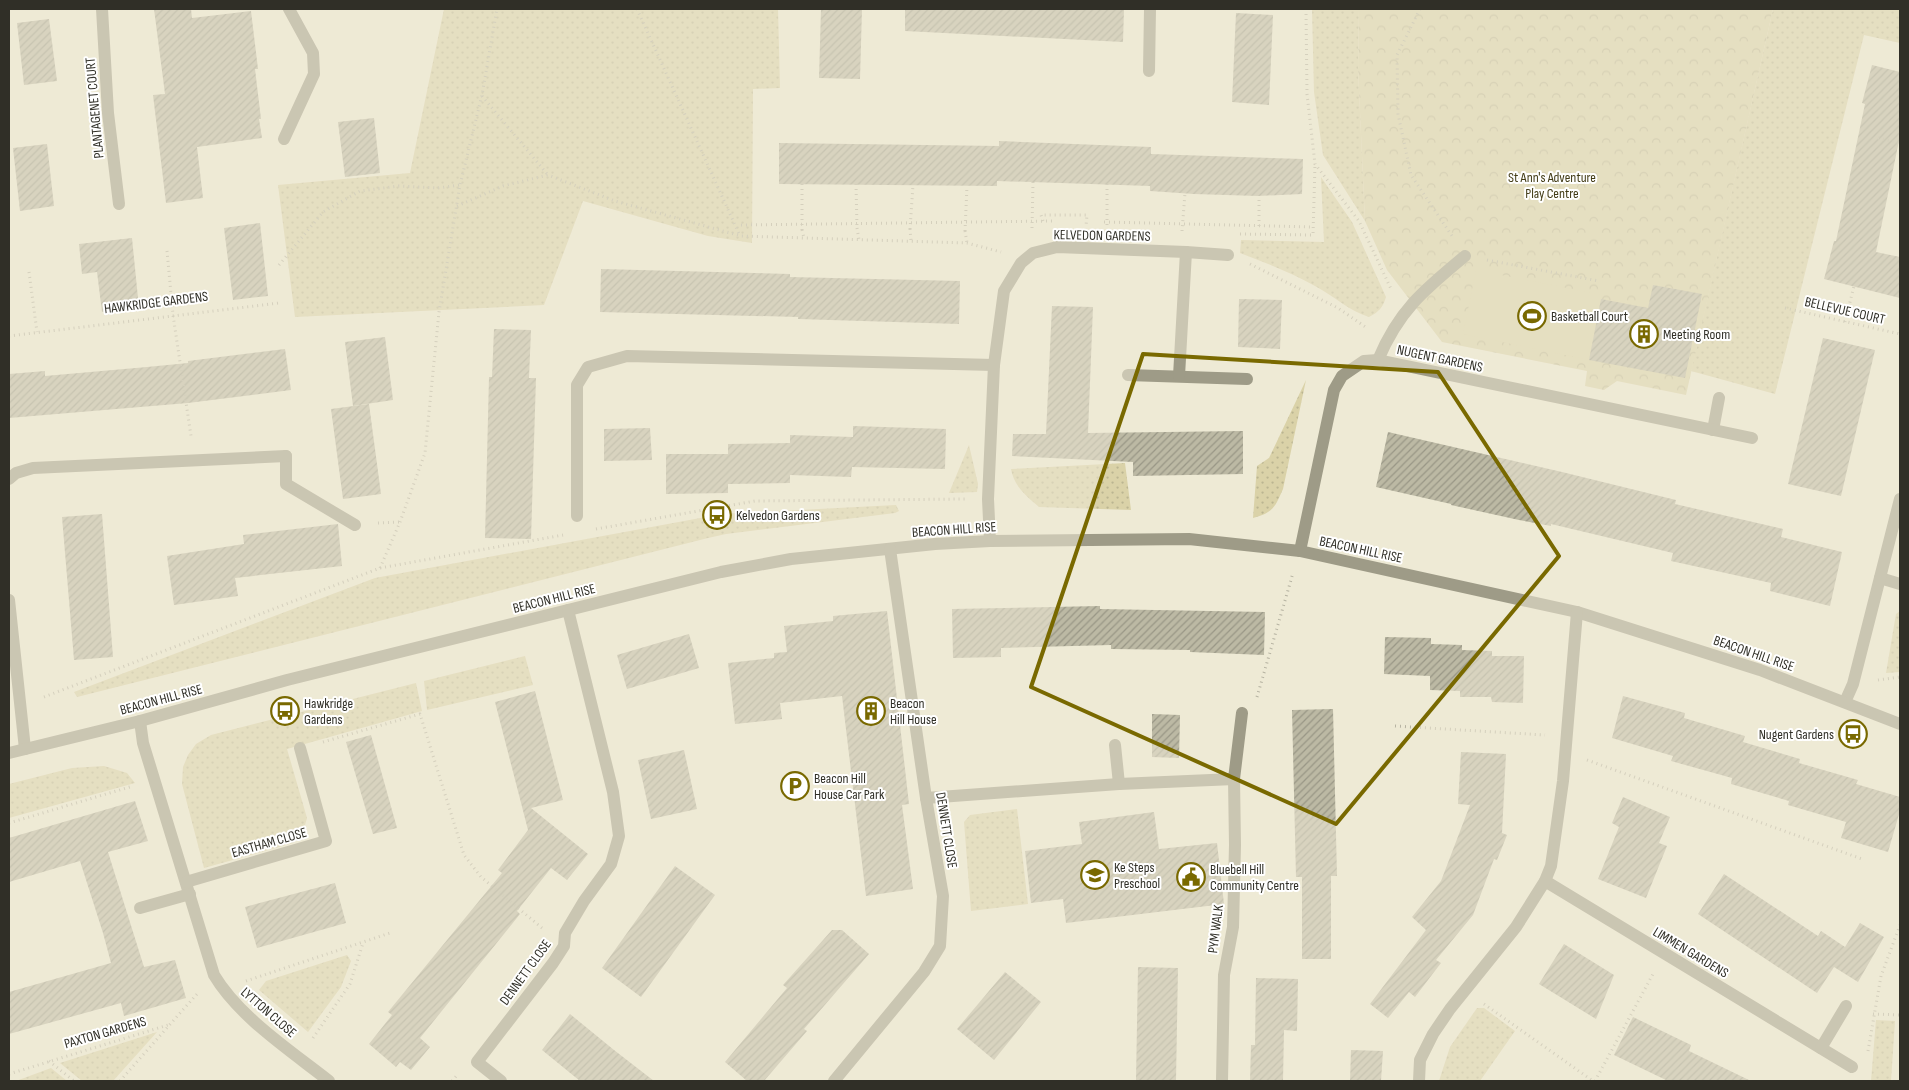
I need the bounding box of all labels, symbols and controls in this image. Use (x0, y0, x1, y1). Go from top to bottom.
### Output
street label: PLANTAGENET COURT (82, 56, 107, 159)
park label: St Ann's Adventure Play Centre (1508, 169, 1596, 202)
street label: KELVEDON GARDENS (1053, 226, 1151, 245)
street label: HAWKRIDGE GARDENS (103, 288, 209, 317)
street label: BELLEVUE COURT (1803, 293, 1887, 328)
sports icon: Basketball Court (1517, 301, 1547, 331)
place label: Basketball Court (1551, 308, 1628, 325)
building icon: Meeting Room (1629, 319, 1659, 349)
place label: Meeting Room (1663, 326, 1730, 343)
street label: NUGENT GARDENS (1395, 341, 1484, 376)
bus stop icon: Kelvedon Gardens (702, 500, 732, 530)
place label: Kelvedon Gardens (736, 507, 820, 524)
street label: BEACON HILL RISE (911, 518, 997, 541)
street label: BEACON HILL RISE (1318, 532, 1404, 567)
street label: BEACON HILL RISE (511, 580, 597, 617)
street label: BEACON HILL RISE (1711, 632, 1797, 675)
street label: BEACON HILL RISE (118, 680, 204, 719)
place label: Hawkridge Gardens (304, 695, 353, 728)
place label: Beacon Hill House (890, 695, 937, 728)
bus stop icon: Hawkridge Gardens (270, 696, 300, 726)
building icon: Beacon Hill House (856, 696, 886, 726)
bus stop icon: Nugent Gardens (1838, 719, 1868, 749)
place label: Nugent Gardens (1759, 726, 1834, 743)
place label: Beacon Hill House Car Park (814, 770, 885, 803)
parking icon: Beacon Hill House Car Park (780, 771, 810, 801)
street label: DENNETT CLOSE (932, 791, 961, 869)
street label: EASTHAM CLOSE (230, 824, 309, 861)
place label: Ke Steps Preschool (1114, 859, 1160, 892)
school or university icon: Ke Steps Preschool (1080, 860, 1110, 890)
place label: Bluebell Hill Community Centre (1210, 861, 1299, 894)
public building icon: Bluebell Hill Community Centre (1176, 862, 1206, 892)
street label: PYM WALK (1204, 903, 1227, 954)
street label: LIMMEN GARDENS (1650, 923, 1732, 982)
street label: DENNETT CLOSE (496, 936, 555, 1008)
street label: LYTTON CLOSE (237, 984, 300, 1041)
street label: PAXTON GARDENS (62, 1013, 148, 1052)

